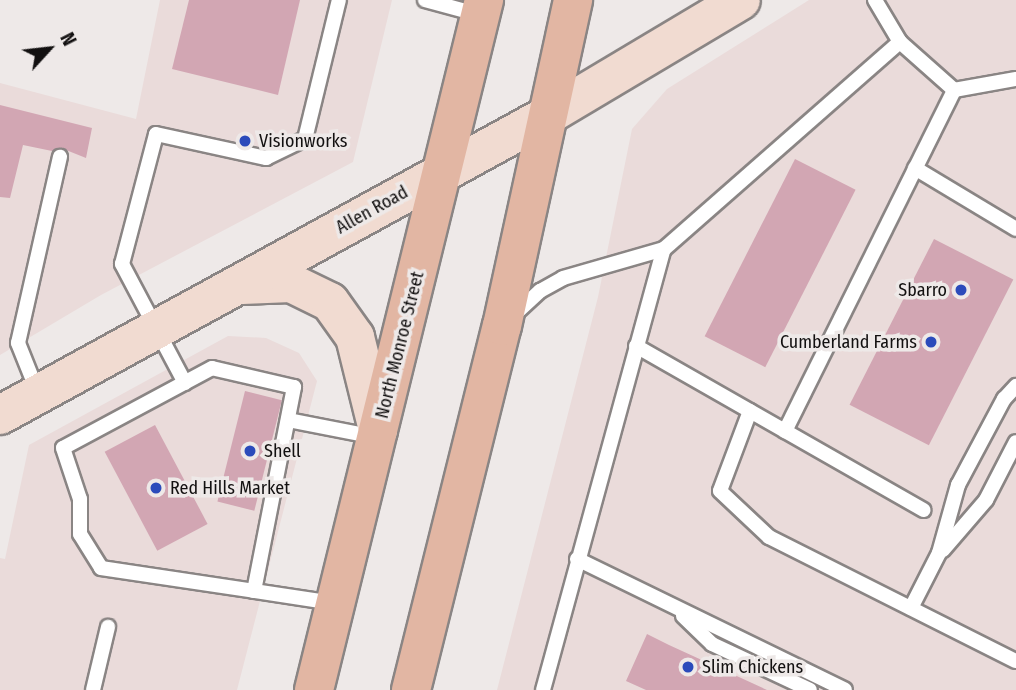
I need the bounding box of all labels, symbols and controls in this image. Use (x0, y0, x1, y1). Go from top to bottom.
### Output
north arrow (14, 14, 84, 84)
text: N (55, 29, 81, 50)
place label: Visionworks (259, 130, 347, 152)
marker: Visionworks (237, 133, 253, 149)
street label: Allen Road (332, 181, 412, 239)
street label: North Monroe Street (371, 269, 429, 421)
place label: Sbarro (898, 279, 947, 301)
marker: Sbarro (953, 282, 969, 298)
place label: Cumberland Farms (780, 331, 917, 353)
marker: Cumberland Farms (923, 334, 939, 350)
place label: Shell (264, 440, 301, 462)
marker: Shell (242, 443, 258, 459)
place label: Red Hills Market (170, 477, 290, 499)
marker: Red Hills Market (148, 480, 164, 496)
place label: Slim Chickens (702, 656, 803, 678)
marker: Slim Chickens (680, 659, 696, 675)

